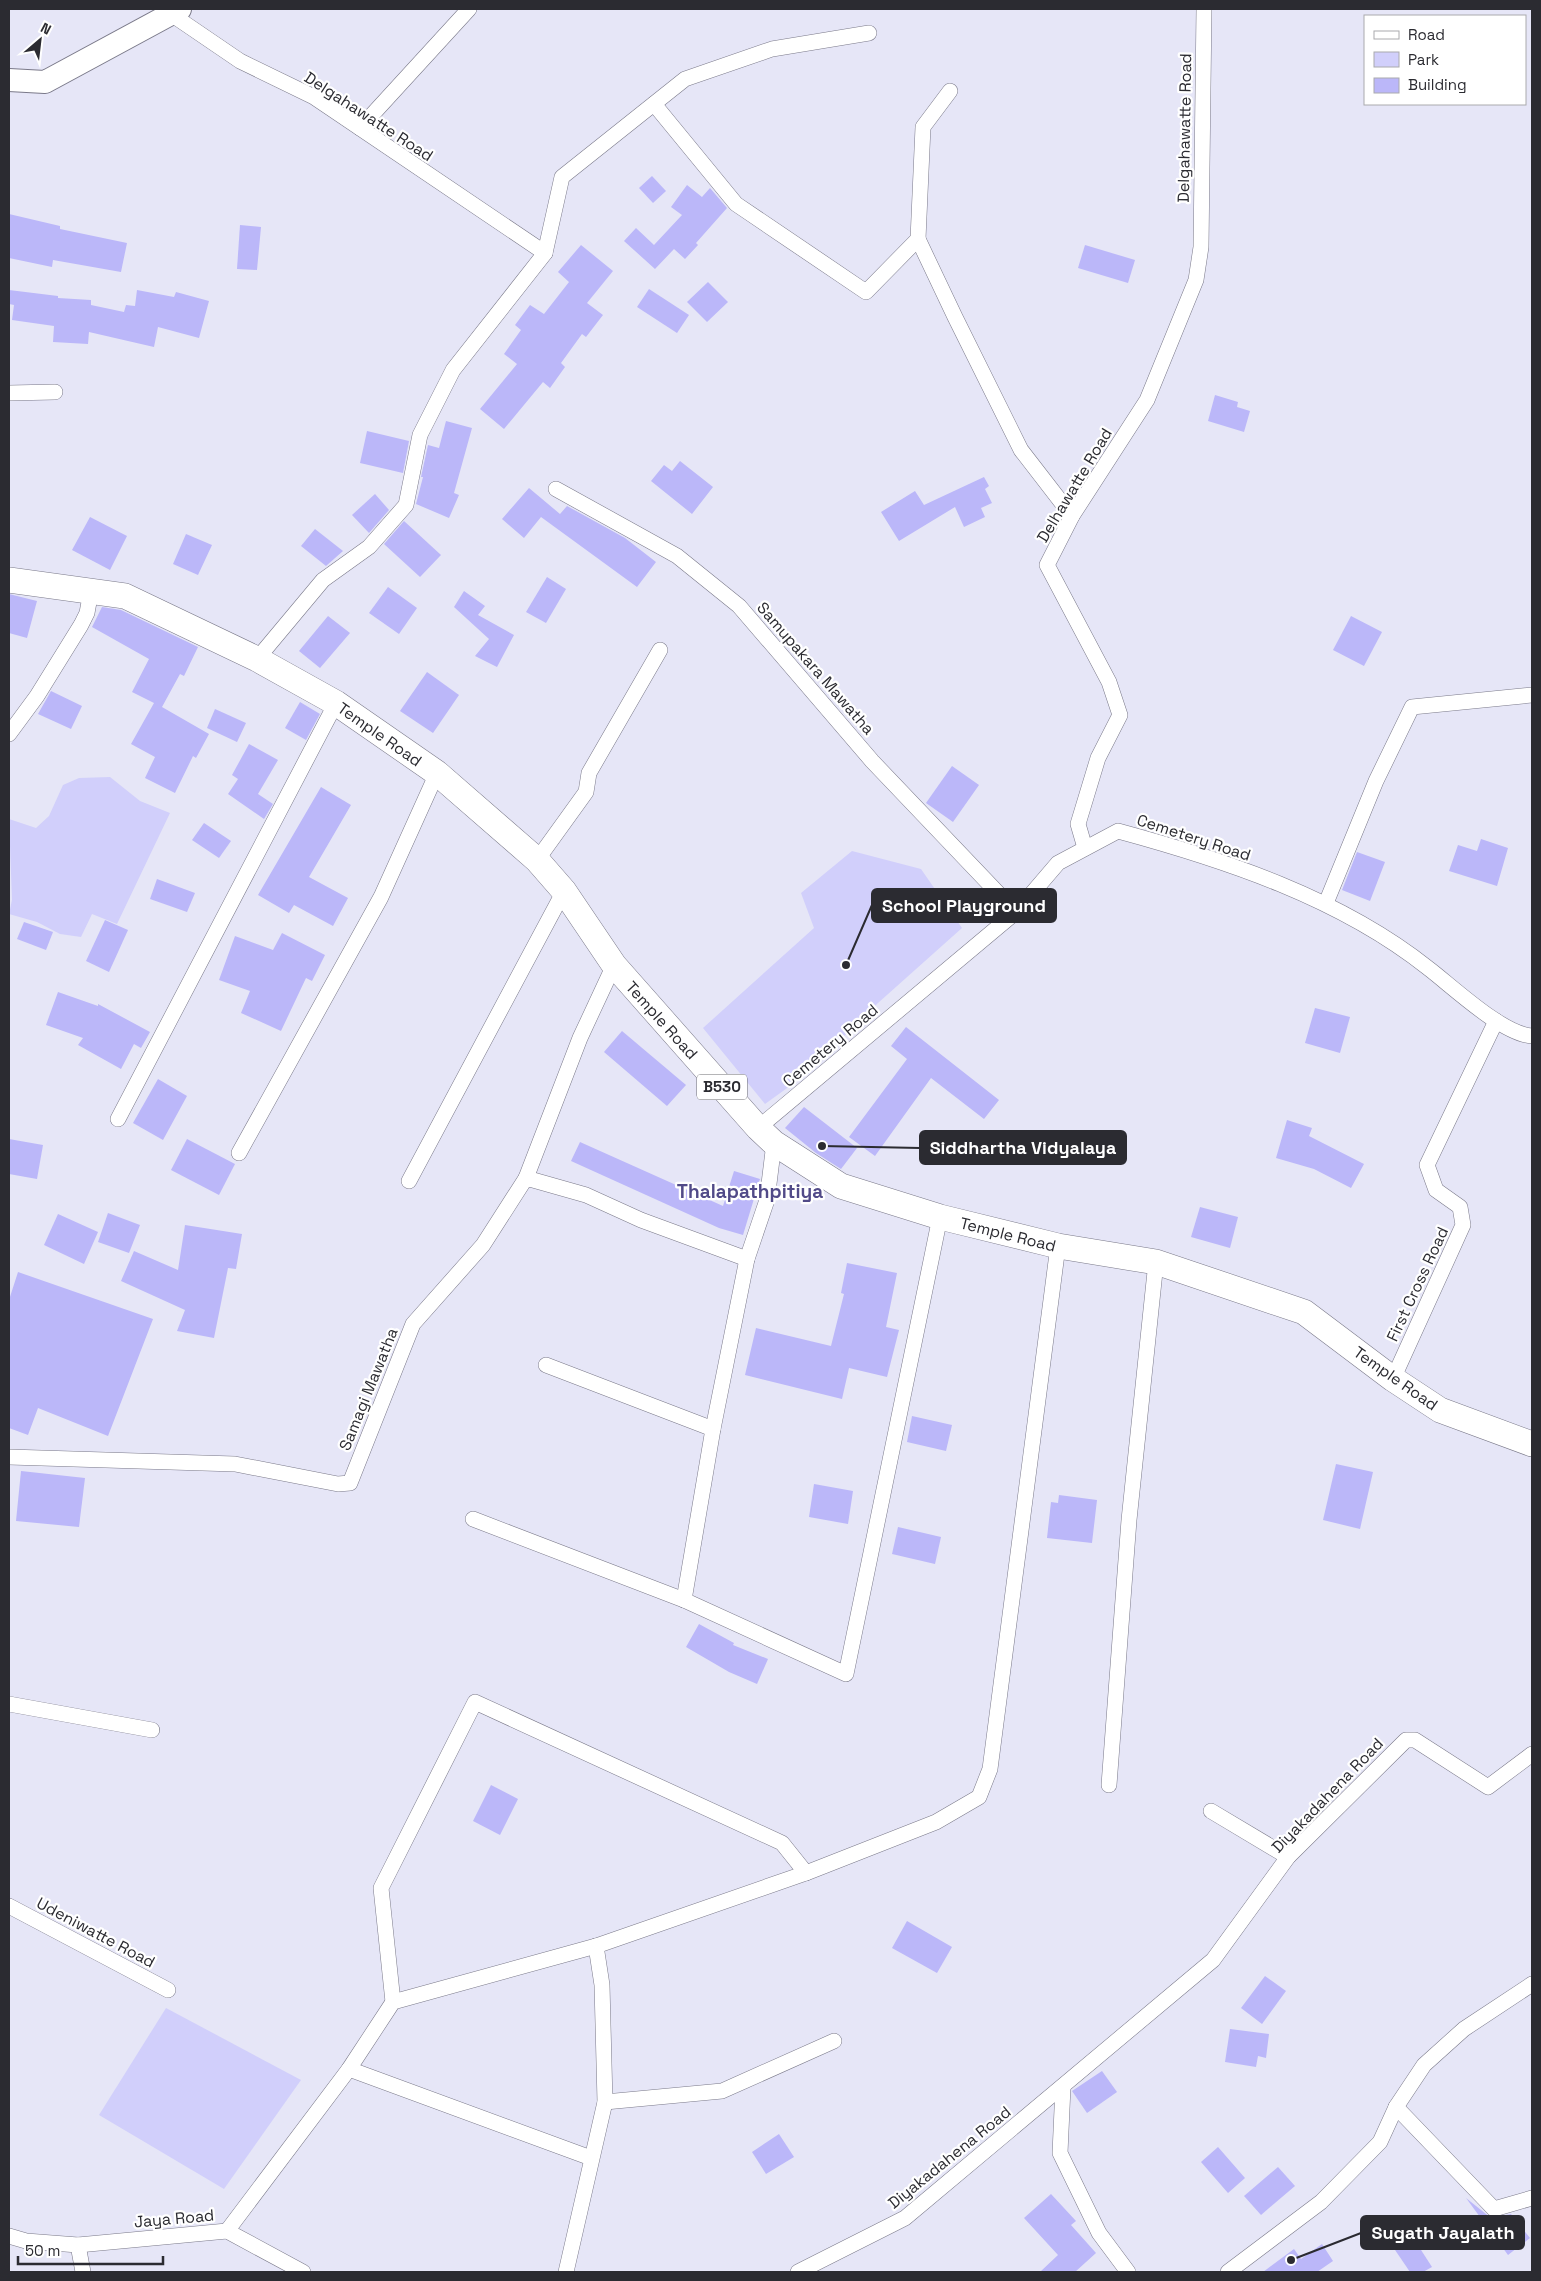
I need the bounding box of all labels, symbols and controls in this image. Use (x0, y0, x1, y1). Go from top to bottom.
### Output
north arrow (15, 15, 65, 65)
legend (1364, 15, 1526, 105)
text: N (38, 18, 54, 39)
text: Road (1408, 25, 1445, 44)
text: Park (1408, 50, 1439, 69)
street label: Delgahawatte Road (1173, 53, 1196, 203)
street label: Delgahawatte Road (300, 67, 437, 166)
text: Building (1408, 75, 1467, 94)
street label: Delhawatte Road (1032, 424, 1117, 546)
street label: Samupakara Mawatha (752, 598, 879, 739)
street label: Temple Road (334, 698, 426, 771)
street label: Cemetery Road (1134, 809, 1253, 866)
callout: School Playground (872, 889, 1056, 922)
text: School Playground (882, 894, 1046, 917)
street label: Temple Road (621, 977, 702, 1064)
street label: Cemetery Road (778, 999, 882, 1091)
road number: B530 (697, 1074, 747, 1100)
callout: Siddhartha Vidyalaya (920, 1131, 1126, 1164)
text: Siddhartha Vidyalaya (930, 1136, 1117, 1159)
district label: Thalapathpitiya (677, 1179, 823, 1204)
street label: Temple Road (958, 1212, 1058, 1257)
street label: First Cross Road (1382, 1223, 1453, 1345)
street label: Samagi Mawatha (334, 1325, 403, 1454)
street label: Temple Road (1350, 1342, 1442, 1415)
street label: Diyakadahena Road (1267, 1733, 1388, 1857)
street label: Udeniwatte Road (33, 1892, 159, 1973)
street label: Diyakadahena Road (884, 2101, 1015, 2213)
street label: Jaya Road (133, 2205, 215, 2232)
callout: Sugath Jayalath (1361, 2216, 1524, 2249)
text: Sugath Jayalath (1372, 2221, 1514, 2244)
scale bar (18, 2234, 162, 2266)
text: 50 m (25, 2241, 60, 2260)

